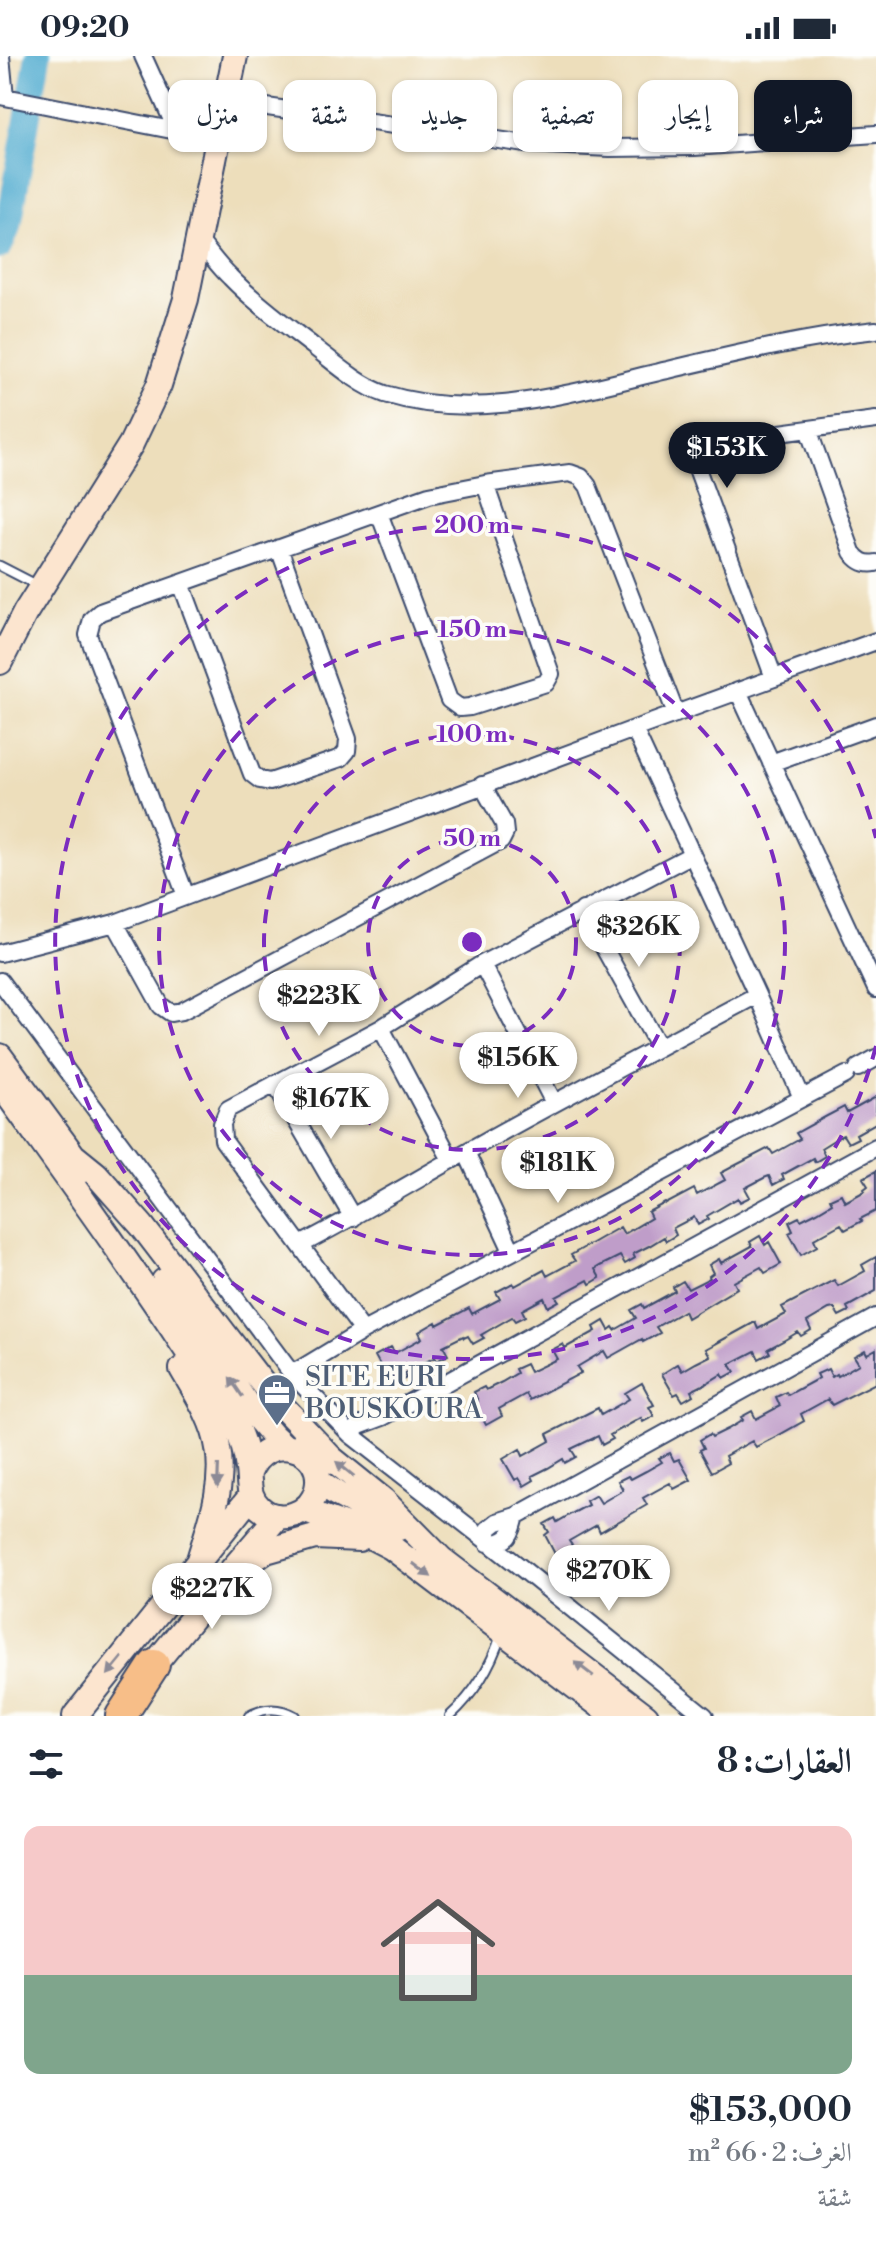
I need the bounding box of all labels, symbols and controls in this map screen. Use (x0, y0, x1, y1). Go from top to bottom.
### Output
text: 09:20 (40, 9, 130, 47)
chip: منزل (168, 80, 267, 152)
chip: شقة (283, 80, 376, 152)
chip: جديد (392, 80, 497, 152)
chip: تصفية (513, 80, 622, 152)
chip: إيجار (638, 80, 738, 152)
chip: شراء (754, 80, 852, 152)
pin: $153K (671, 422, 783, 490)
text: $153K (687, 432, 767, 464)
text: 200 m (434, 511, 510, 541)
text: 150 m (437, 615, 507, 645)
text: 100 m (436, 720, 508, 750)
text: 50 m (443, 824, 501, 854)
pin: $326K (583, 901, 695, 969)
text: $326K (597, 911, 681, 943)
centre of rings (458, 928, 486, 956)
pin: $223K (263, 970, 375, 1038)
text: $223K (277, 980, 361, 1012)
pin: $156K (462, 1032, 574, 1100)
text: $156K (477, 1042, 559, 1074)
pin: $167K (275, 1073, 387, 1141)
text: $167K (292, 1083, 370, 1115)
pin: $181K (502, 1137, 614, 1205)
text: $181K (519, 1147, 597, 1179)
place label: SITE EURI BOUSKOURA (304, 1360, 483, 1427)
office icon: SITE EURI BOUSKOURA (256, 1372, 298, 1427)
one-way arrow (229, 1376, 243, 1398)
one-way arrow (336, 1461, 356, 1478)
one-way arrow (212, 1464, 225, 1489)
pin: $270K (553, 1545, 665, 1613)
text: $270K (566, 1555, 652, 1587)
one-way arrow (412, 1561, 432, 1577)
pin: $227K (156, 1563, 268, 1631)
text: $227K (170, 1573, 254, 1605)
one-way arrow (107, 1656, 124, 1676)
one-way arrow (574, 1661, 594, 1677)
text: العقارات: 8 (717, 1741, 852, 1783)
icon: filters (24, 1742, 68, 1786)
icon: home (366, 1878, 510, 2022)
text: $153,000 (689, 2090, 852, 2132)
text: الغرف: 2 · 66 m² (688, 2137, 852, 2169)
text: شقة (818, 2182, 852, 2214)

